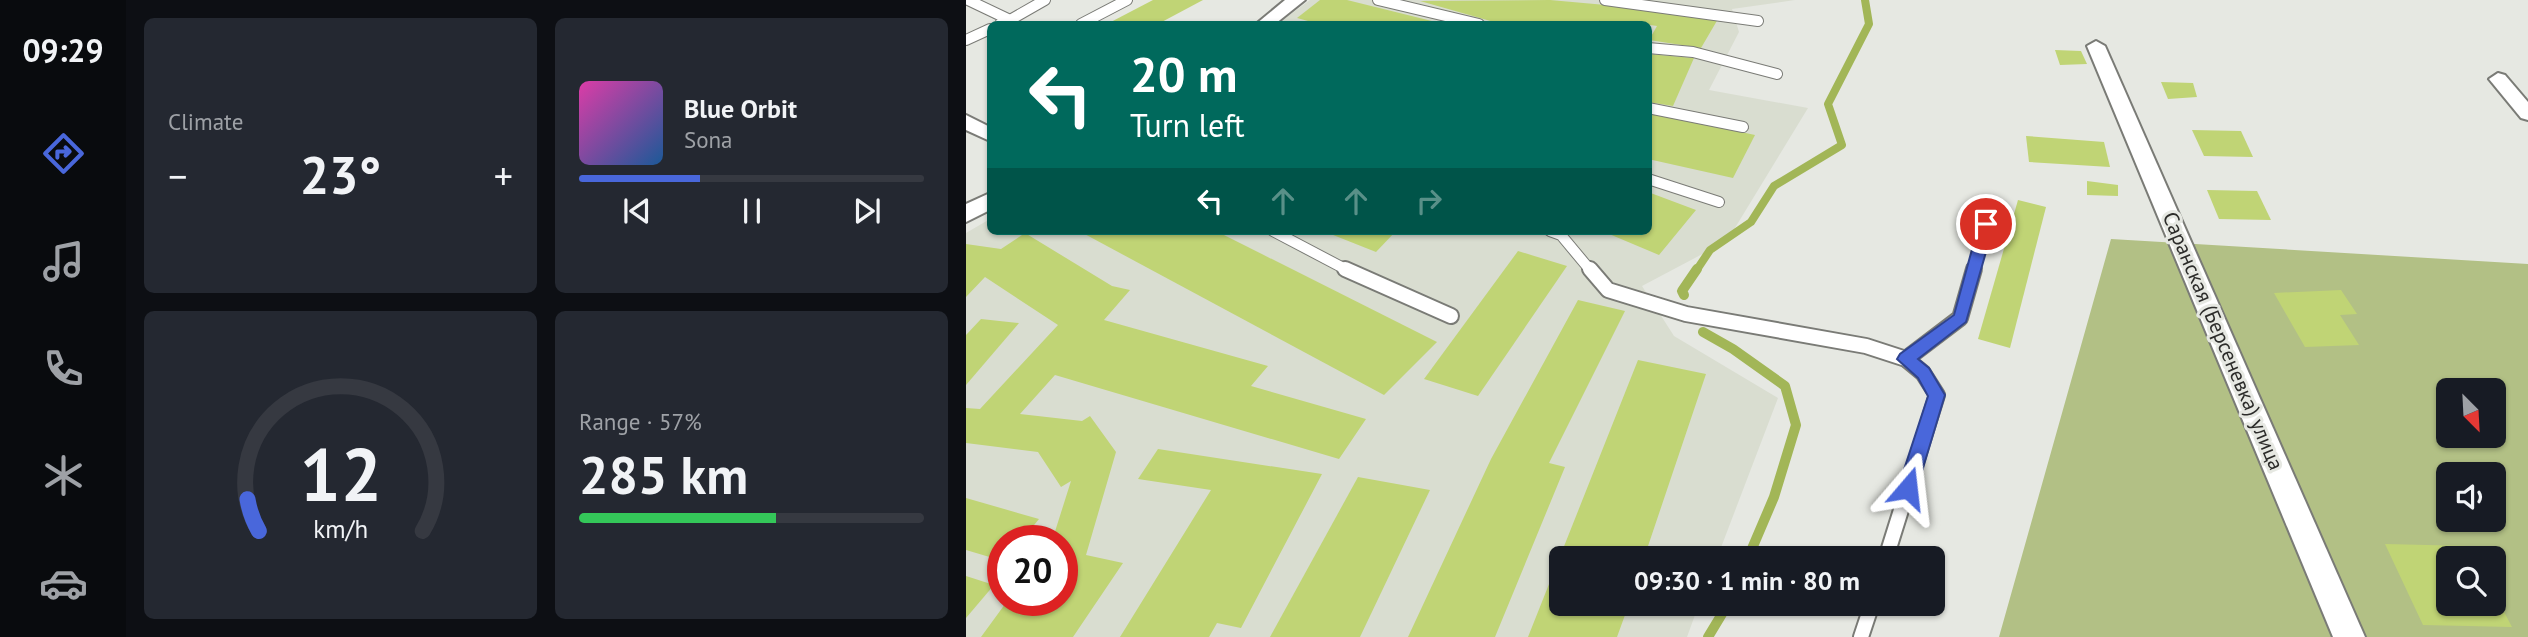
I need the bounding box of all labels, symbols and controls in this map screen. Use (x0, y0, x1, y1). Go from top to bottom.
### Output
text: 09:29 (22, 29, 104, 71)
text: 20 m (1130, 42, 1237, 106)
icon: left (1015, 49, 1106, 140)
text: Blue Orbit (684, 92, 797, 125)
text: Turn left (1130, 104, 1245, 146)
text: Climate (168, 107, 243, 136)
text: Sona (684, 125, 733, 154)
icon: directions (39, 129, 88, 178)
text: 23° (300, 141, 381, 208)
text: − (168, 151, 187, 200)
text: + (494, 151, 513, 200)
icon: left (1191, 182, 1229, 220)
icon: ahead (1264, 182, 1302, 220)
icon: ahead (1337, 182, 1375, 220)
icon: right (1410, 182, 1448, 220)
icon: previous (618, 192, 656, 230)
icon: pause (733, 192, 771, 230)
icon: next (848, 192, 886, 230)
pin (1956, 194, 2016, 254)
icon: arrive (1967, 205, 2005, 243)
street label: Саранская (Берсеневка) улица (2157, 208, 2290, 474)
icon: music (39, 237, 88, 286)
icon: phone (39, 344, 88, 393)
north arrow (2436, 378, 2506, 448)
map controls (2436, 378, 2506, 616)
text: Range · 57% (579, 407, 702, 436)
text: 12 (299, 427, 382, 521)
text: 285 km (579, 441, 748, 508)
icon: climate (39, 451, 88, 500)
position arrow (1871, 451, 1945, 525)
button: sound (2436, 462, 2506, 532)
text: km/h (313, 513, 368, 545)
speed limit sign: 20 (987, 525, 1078, 616)
button: search (2436, 546, 2506, 616)
icon: car (39, 559, 88, 608)
text: 09:30 · 1 min · 80 m (1634, 564, 1860, 597)

